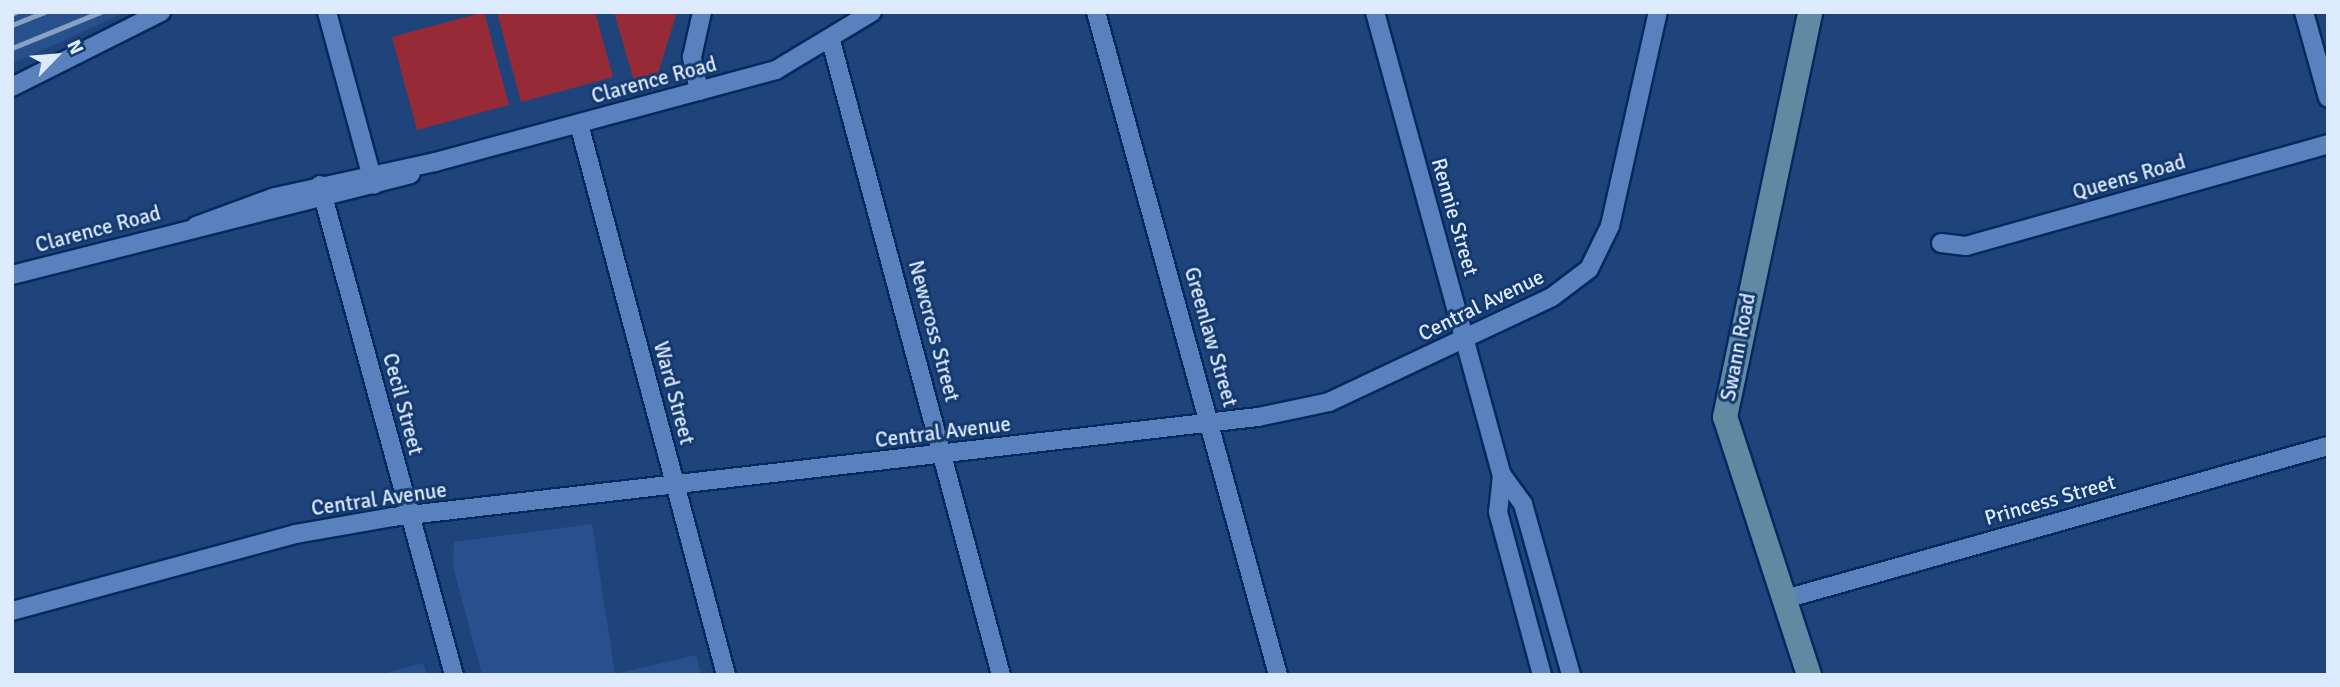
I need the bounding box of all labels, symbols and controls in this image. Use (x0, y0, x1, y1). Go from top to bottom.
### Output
north arrow (21, 21, 91, 91)
text: N (61, 36, 89, 58)
street label: Clarence Road (589, 51, 719, 109)
street label: Queens Road (2070, 149, 2188, 205)
street label: Rennie Street (1426, 155, 1484, 279)
street label: Clarence Road (33, 200, 163, 258)
street label: Newcross Street (903, 258, 965, 404)
street label: Greenlaw Street (1179, 264, 1243, 410)
street label: Central Avenue (1414, 264, 1548, 346)
street label: Swann Road (1715, 291, 1761, 403)
street label: Ward Street (648, 339, 700, 447)
street label: Cecil Street (377, 350, 429, 458)
street label: Central Avenue (874, 411, 1012, 453)
street label: Princess Street (1982, 469, 2118, 531)
street label: Central Avenue (310, 477, 448, 521)

